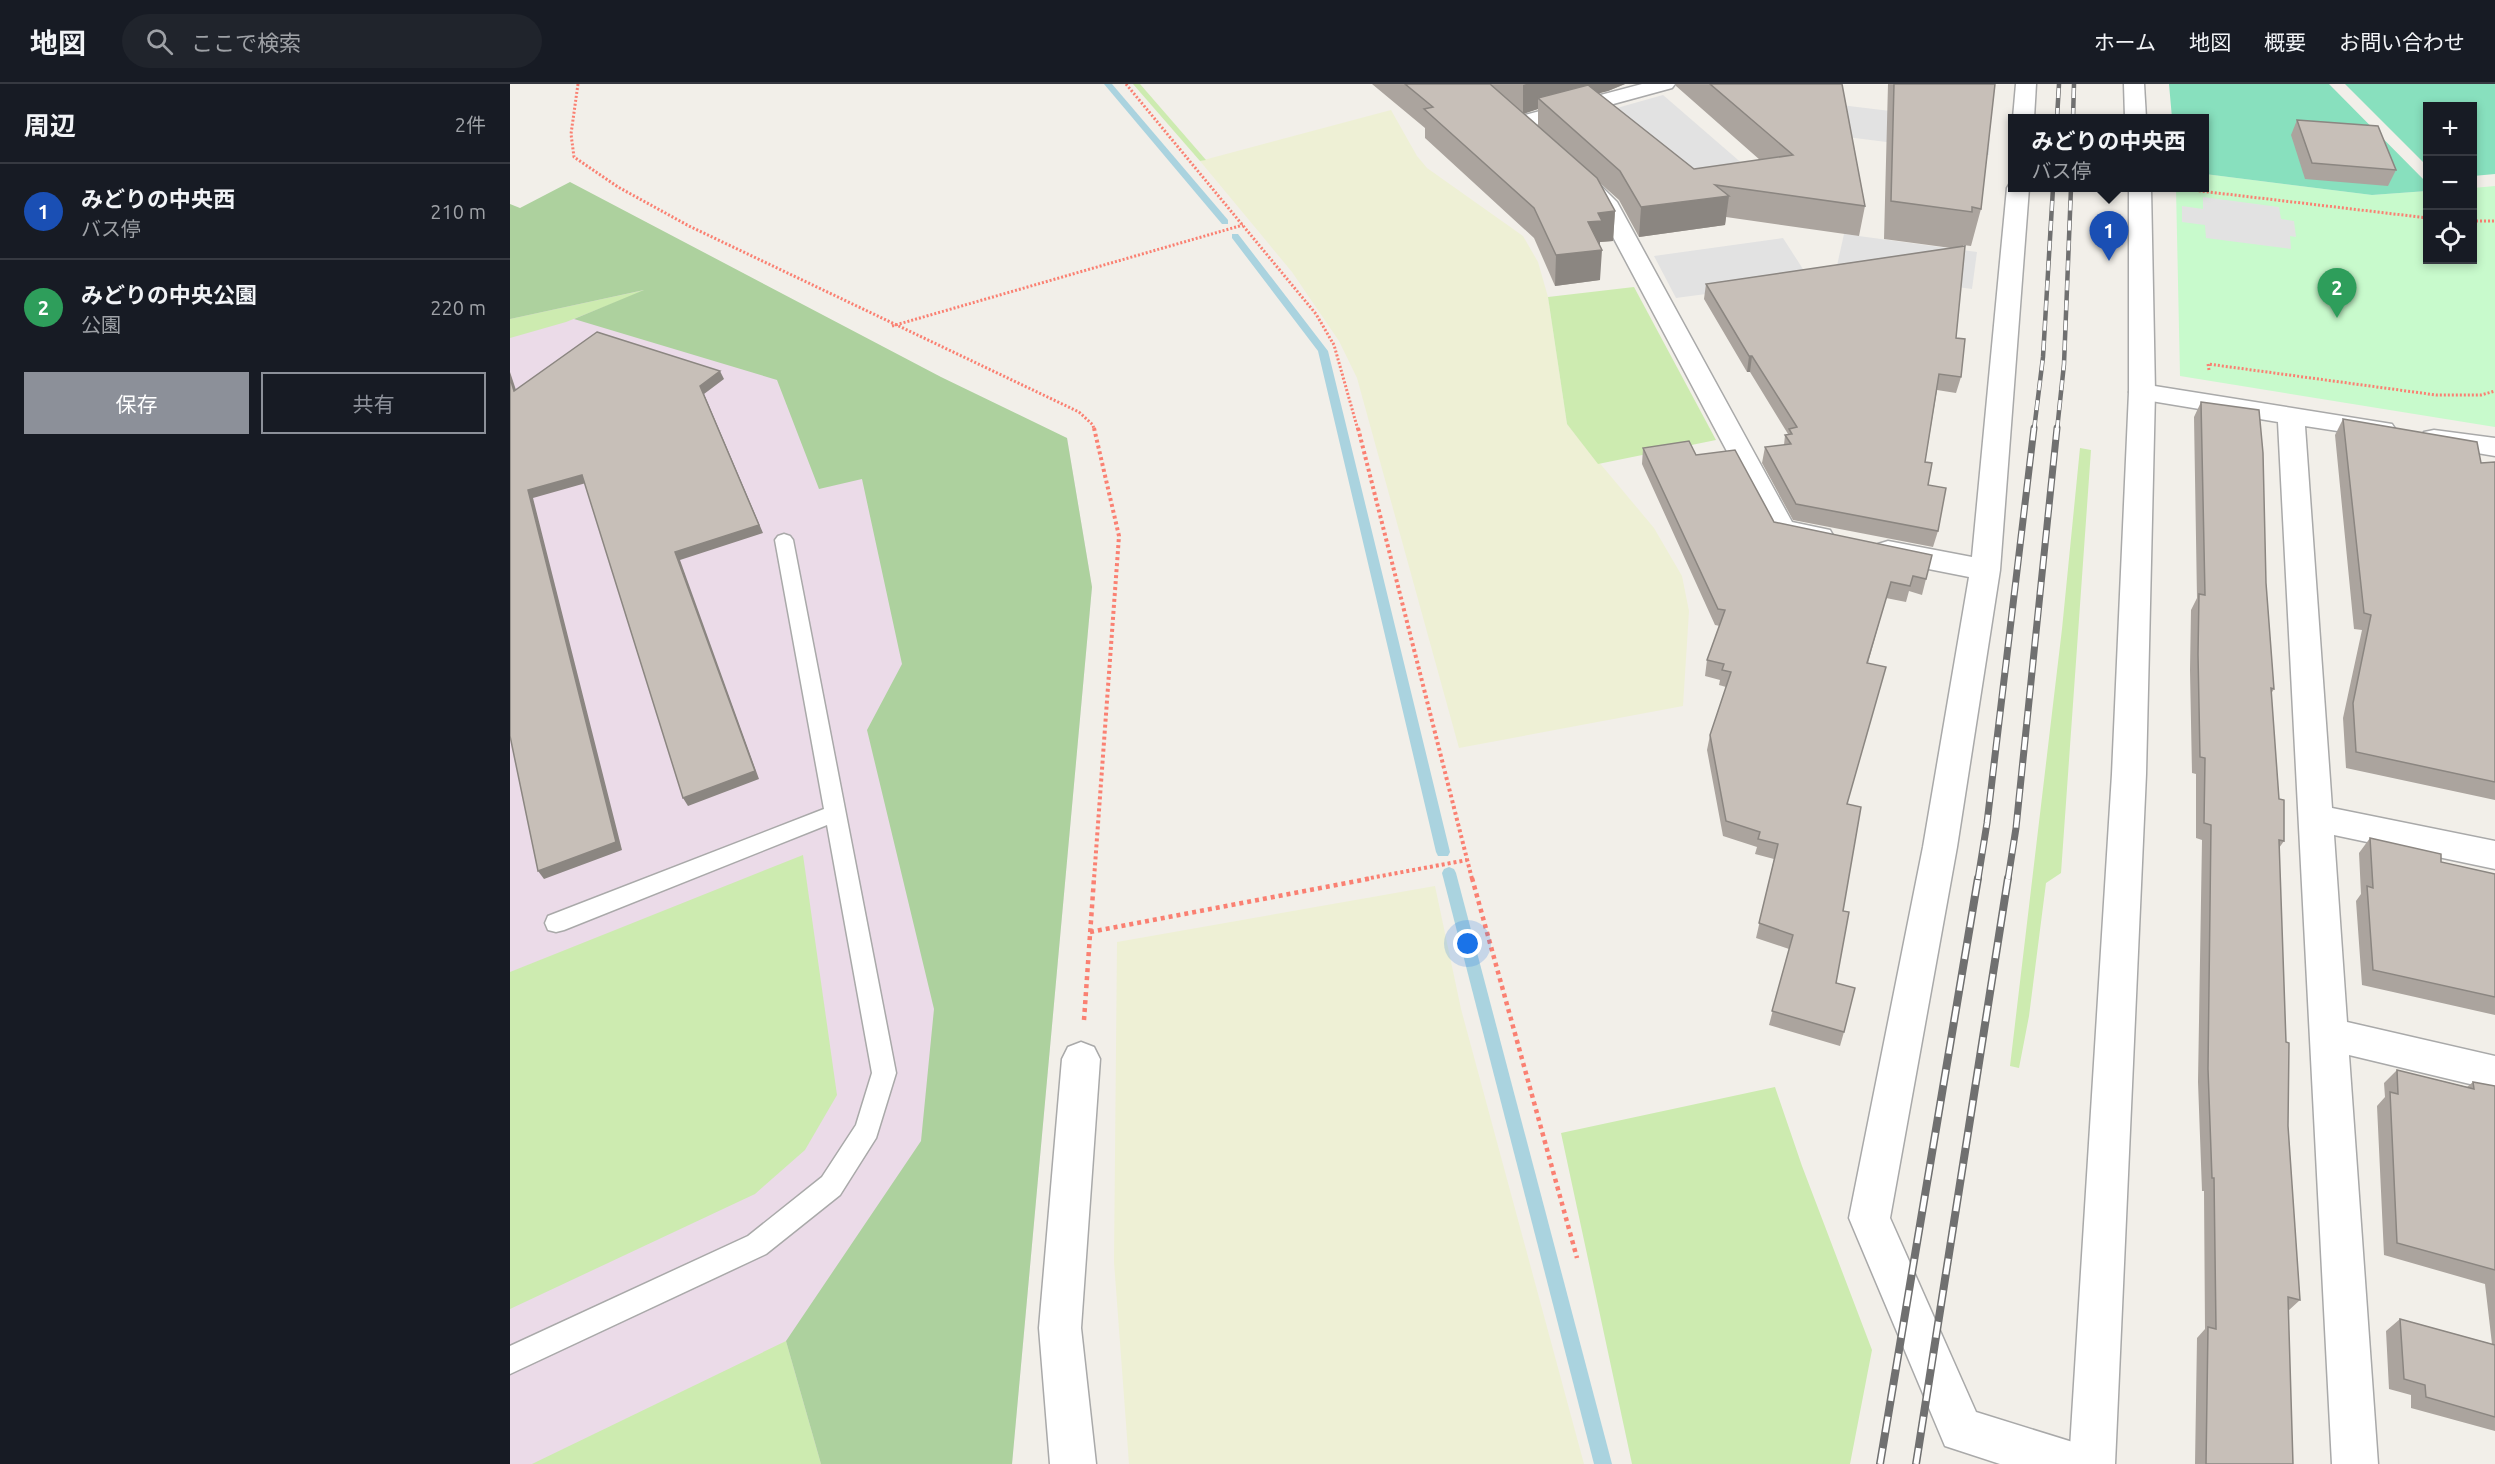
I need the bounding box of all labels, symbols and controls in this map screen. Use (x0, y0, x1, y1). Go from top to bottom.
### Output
search box (122, 14, 542, 68)
icon: search (143, 25, 176, 58)
text: 地図 (30, 27, 86, 58)
text: ここで検索 (191, 30, 301, 55)
text: ホーム (2094, 30, 2156, 54)
text: 地図 (2189, 30, 2231, 54)
text: 概要 (2264, 30, 2306, 54)
text: お問い合わせ (2339, 30, 2465, 54)
map controls (2423, 102, 2477, 264)
button: + (2423, 102, 2477, 156)
text: 周辺 (24, 111, 76, 140)
text: 2件 (455, 113, 486, 136)
popup (2008, 114, 2209, 192)
text: みどりの中央西 (2031, 128, 2186, 153)
button: − (2423, 156, 2477, 210)
text: バス停 (2031, 159, 2091, 182)
text: みどりの中央西 (81, 186, 235, 211)
text: 1 (38, 200, 49, 223)
text: 210 m (430, 200, 486, 223)
button: locate (2423, 210, 2477, 264)
pin: 1 (2090, 212, 2128, 261)
text: バス停 (81, 217, 141, 240)
pin: 2 (2318, 268, 2356, 318)
text: みどりの中央公園 (81, 282, 257, 307)
text: 2 (38, 296, 49, 319)
text: 220 m (430, 296, 486, 319)
text: 公園 (81, 313, 121, 336)
button: 保存 (24, 372, 249, 434)
button: 共有 (261, 372, 486, 434)
your location (1453, 929, 1482, 958)

